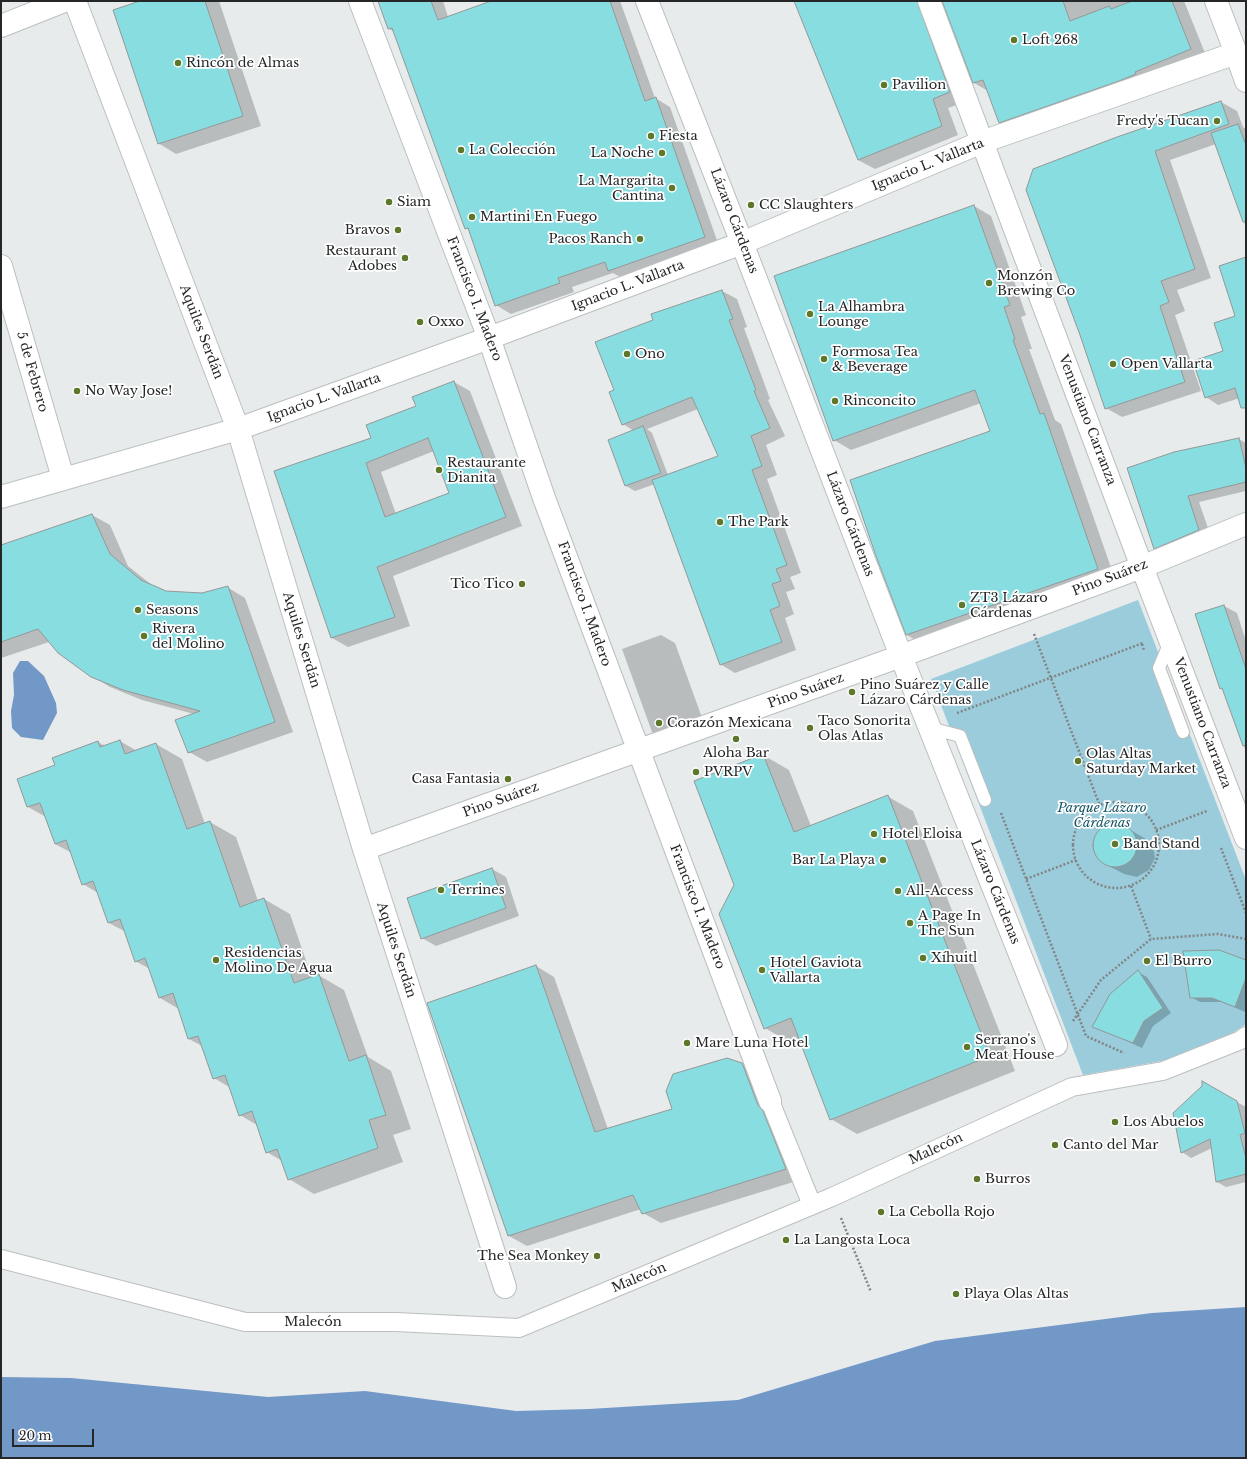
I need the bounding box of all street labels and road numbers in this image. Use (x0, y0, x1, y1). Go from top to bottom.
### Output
street label: Ignacio L. Vallarta (870, 135, 986, 195)
street label: Lázaro Cárdenas (707, 166, 761, 276)
street label: Francisco I. Madero (443, 235, 505, 363)
street label: Ignacio L. Vallarta (569, 257, 687, 315)
street label: Aquiles Serdán (176, 283, 226, 381)
street label: 5 de Febrero (13, 330, 51, 414)
street label: Venustiano Carranza (1055, 353, 1119, 487)
street label: Ignacio L. Vallarta (265, 370, 383, 426)
street label: Lázaro Cárdenas (823, 469, 877, 579)
street label: Francisco I. Madero (554, 539, 614, 669)
street label: Pino Suárez (1070, 556, 1150, 600)
street label: Aquiles Serdán (279, 590, 323, 690)
street label: Venustiano Carranza (1170, 656, 1234, 790)
street label: Pino Suárez (766, 670, 846, 712)
street label: Pino Suárez (461, 779, 541, 821)
street label: Lázaro Cárdenas (967, 837, 1023, 947)
street label: Francisco I. Madero (666, 843, 728, 971)
street label: Aquiles Serdán (373, 900, 419, 1000)
street label: Malecón (907, 1130, 965, 1168)
street label: Malecón (610, 1260, 668, 1296)
street label: Malecón (284, 1314, 342, 1330)

